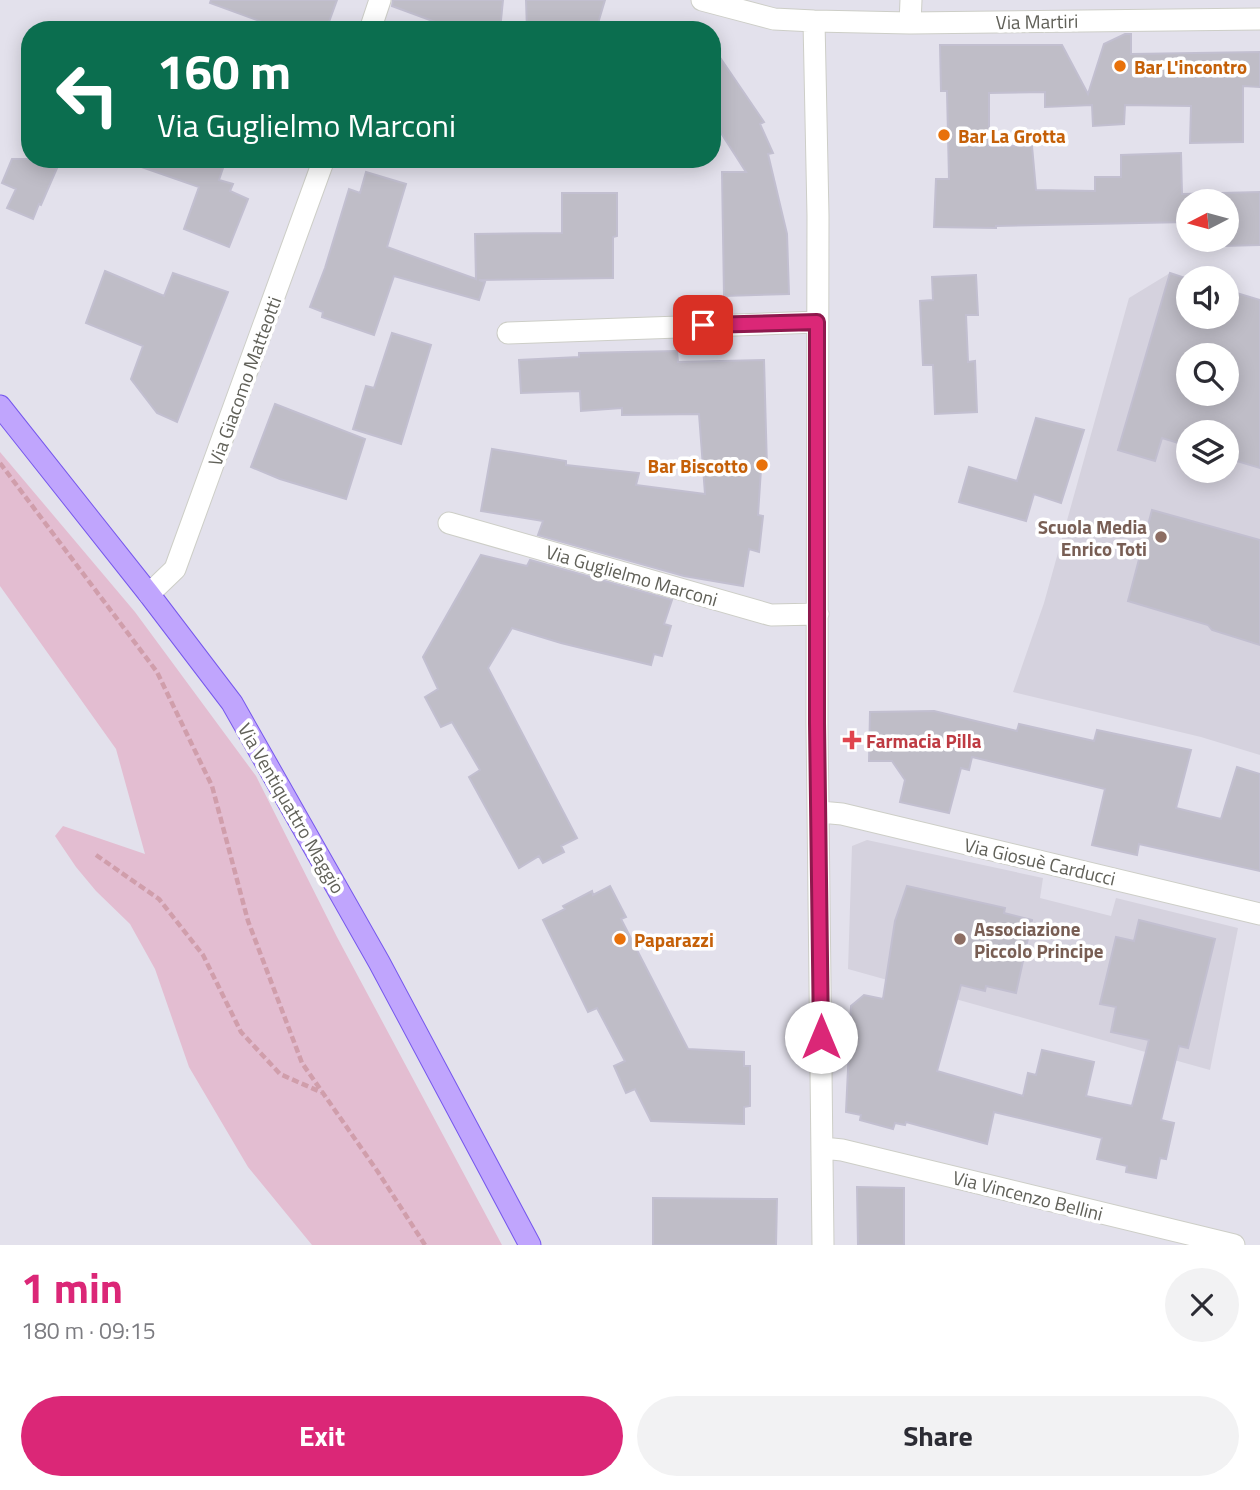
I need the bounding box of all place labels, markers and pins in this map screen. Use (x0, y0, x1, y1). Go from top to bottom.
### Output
place label: Bar L'incontro (1134, 52, 1247, 81)
marker: Bar L'incontro (1112, 58, 1128, 74)
place label: Bar La Grotta (958, 121, 1066, 150)
marker: Bar La Grotta (936, 127, 952, 143)
pin (673, 295, 733, 355)
place label: Bar Biscotto (648, 451, 748, 480)
marker: Bar Biscotto (754, 457, 770, 473)
place label: Scuola Media Enrico Toti (1038, 512, 1147, 563)
marker: Scuola Media Enrico Toti (1153, 529, 1169, 545)
place label: Farmacia Pilla (866, 726, 982, 755)
marker: Farmacia Pilla (844, 732, 860, 748)
place label: Associazione Piccolo Principe (974, 914, 1104, 965)
place label: Paparazzi (634, 925, 714, 954)
marker: Paparazzi (612, 931, 628, 947)
marker: Associazione Piccolo Principe (952, 931, 968, 947)

